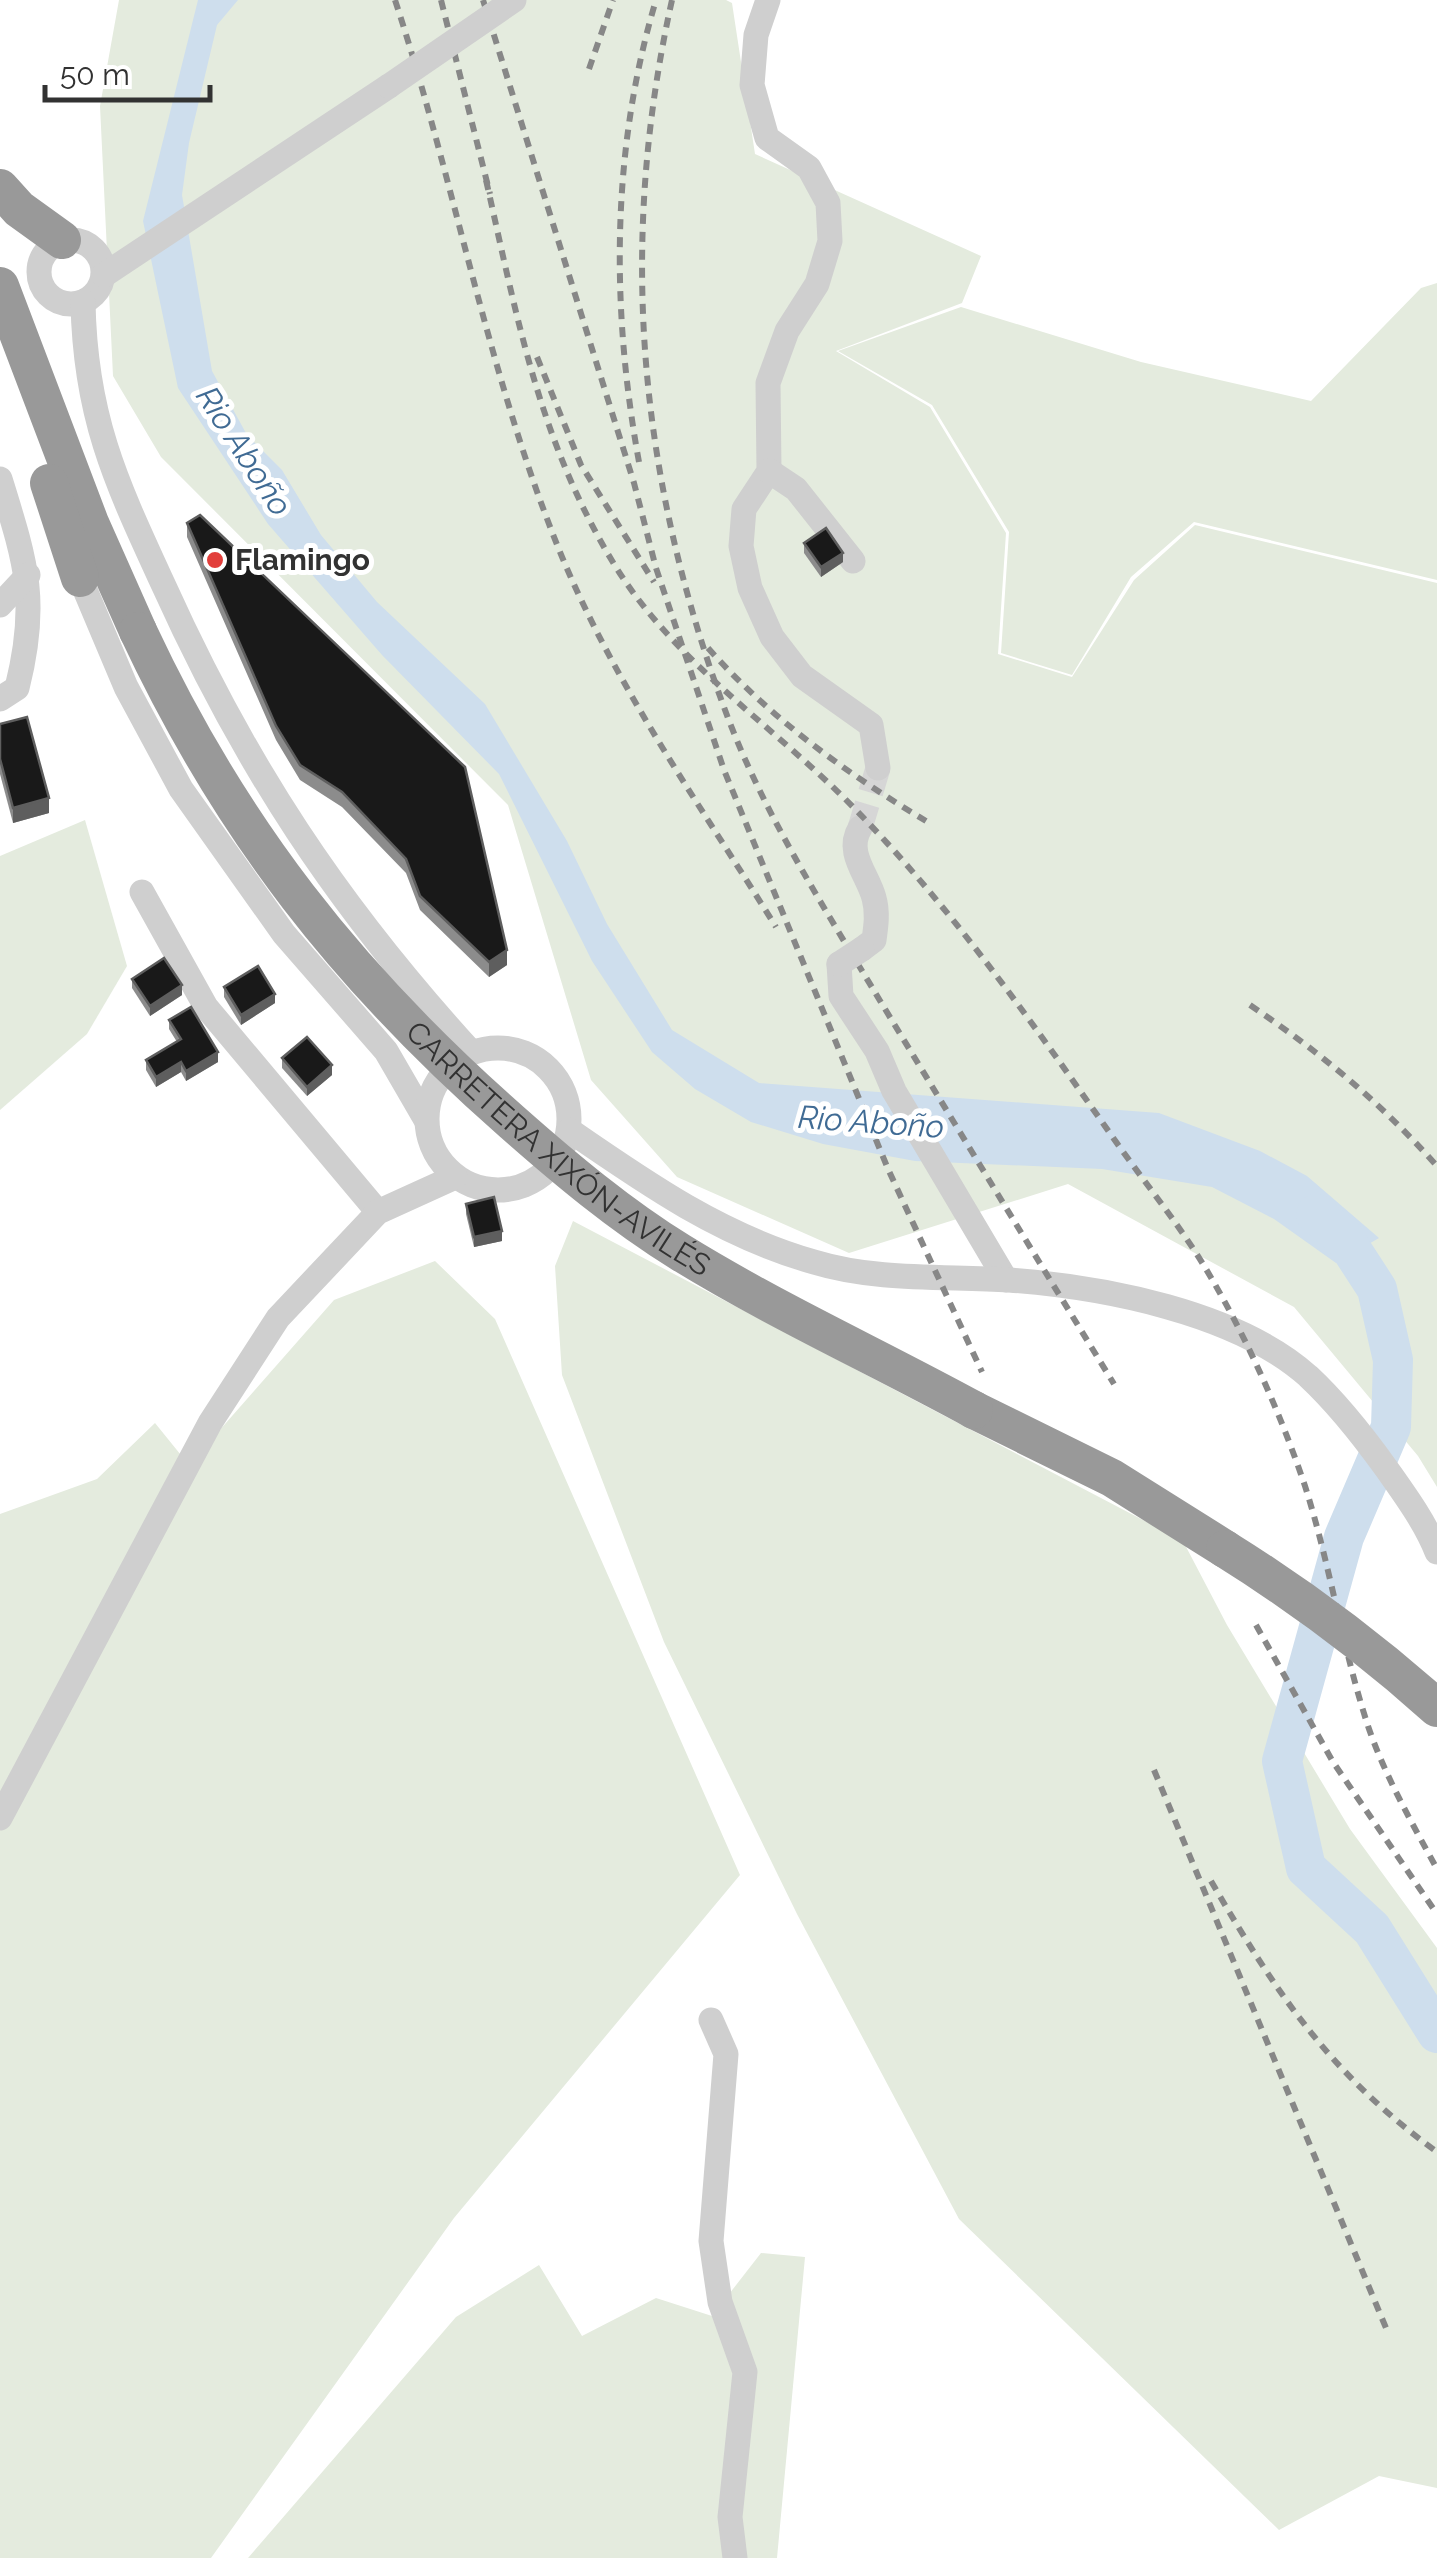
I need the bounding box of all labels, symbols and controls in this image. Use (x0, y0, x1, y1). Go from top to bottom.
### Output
scale bar (45, 40, 210, 102)
text: 50 m (60, 57, 130, 92)
water label: Rio Aboño (189, 379, 300, 522)
place label: Flamingo (235, 542, 370, 577)
marker: Flamingo (204, 549, 226, 571)
street label: CARRETERA XIXÓN-AVILÉS (399, 1014, 717, 1283)
water label: Rio Aboño (797, 1098, 945, 1145)

